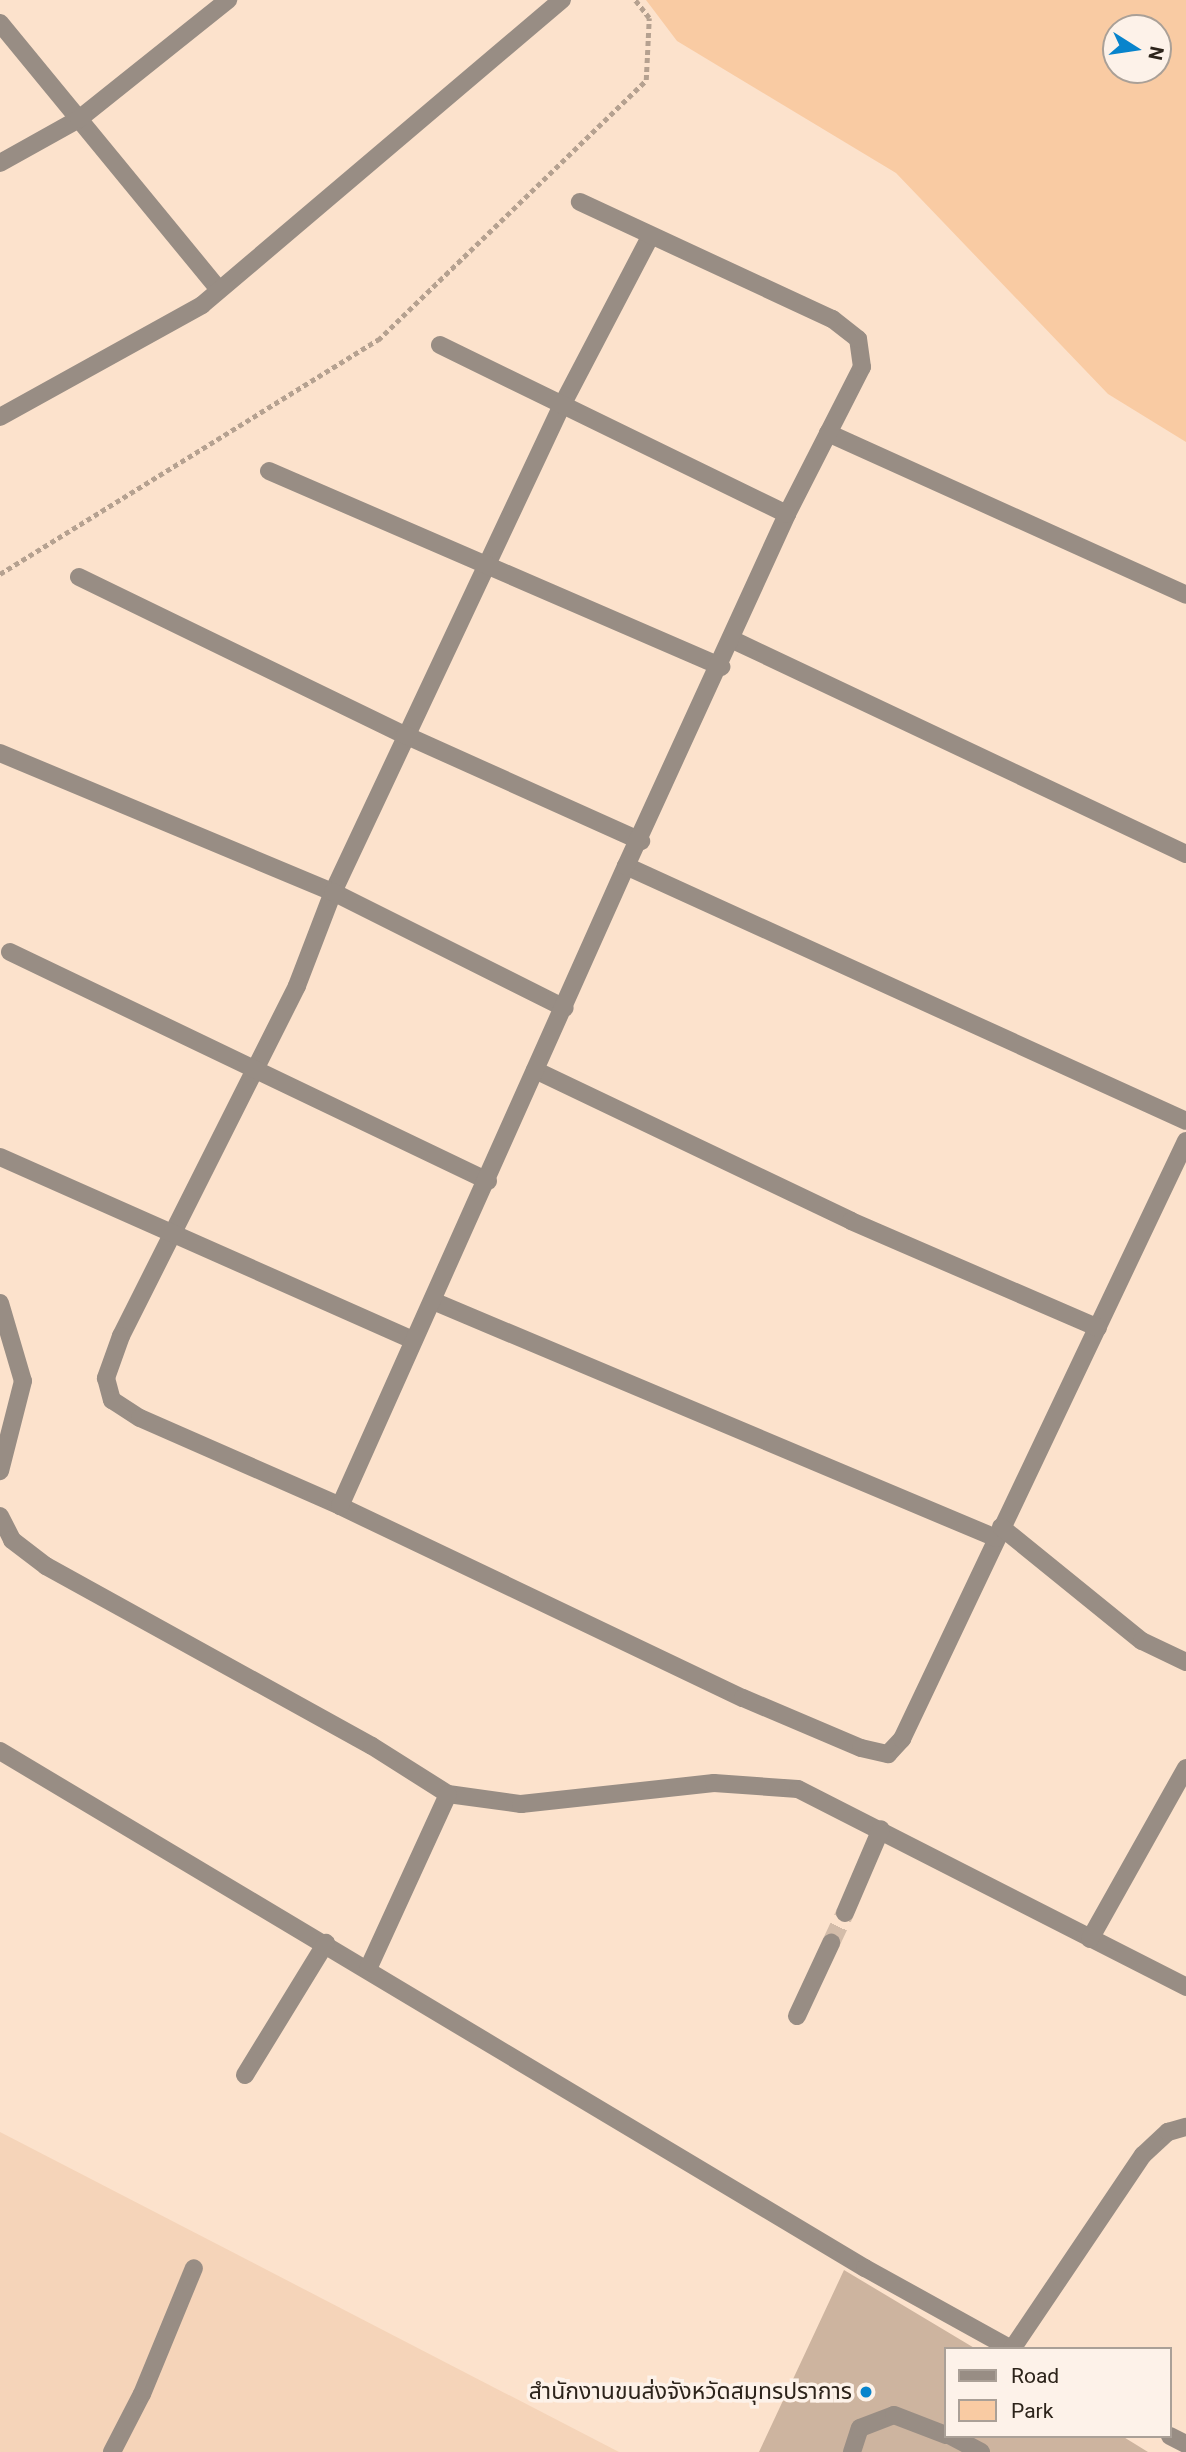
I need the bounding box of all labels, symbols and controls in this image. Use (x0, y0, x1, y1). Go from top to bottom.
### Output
north arrow (1102, 14, 1172, 84)
text: N (1143, 44, 1169, 62)
legend (944, 2347, 1172, 2438)
text: Road (1011, 2364, 1059, 2388)
place label: สำนักงานขนส่งจังหวัดสมุทรปราการ (529, 2378, 852, 2406)
marker: สำนักงานขนส่งจังหวัดสมุทรปราการ (858, 2384, 874, 2400)
text: Park (1011, 2399, 1053, 2423)

